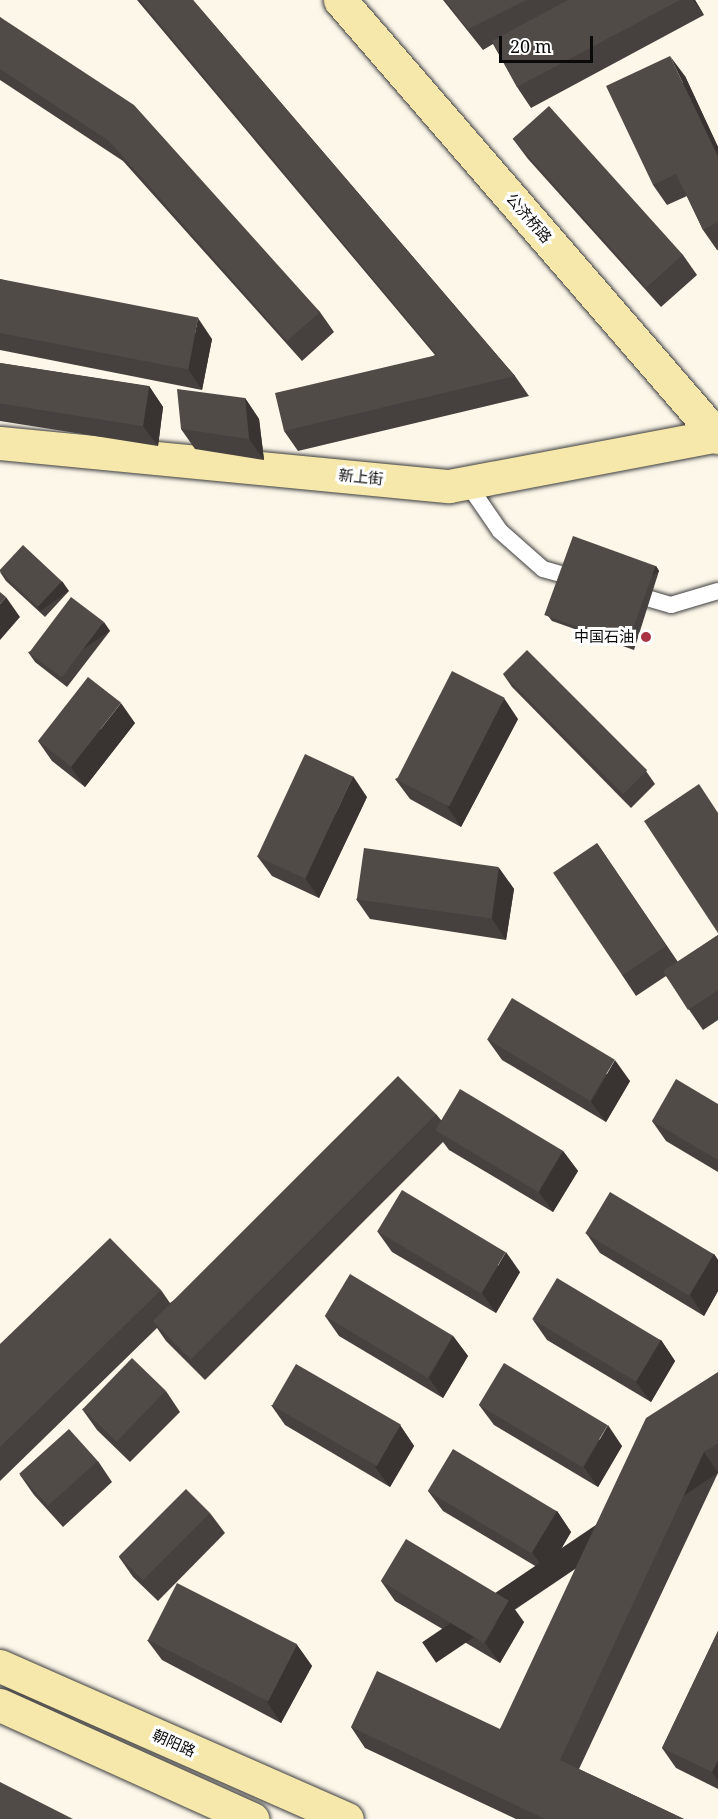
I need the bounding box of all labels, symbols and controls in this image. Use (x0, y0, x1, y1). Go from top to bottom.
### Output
scale bar (502, 24, 596, 62)
text: 20 m (510, 34, 552, 58)
street label: 公济桥路 (503, 189, 555, 247)
street label: 新上街 (338, 466, 384, 488)
place label: 中国石油 (574, 628, 634, 646)
marker: 中国石油 (639, 630, 653, 644)
street label: 朝阳路 (150, 1726, 198, 1760)

